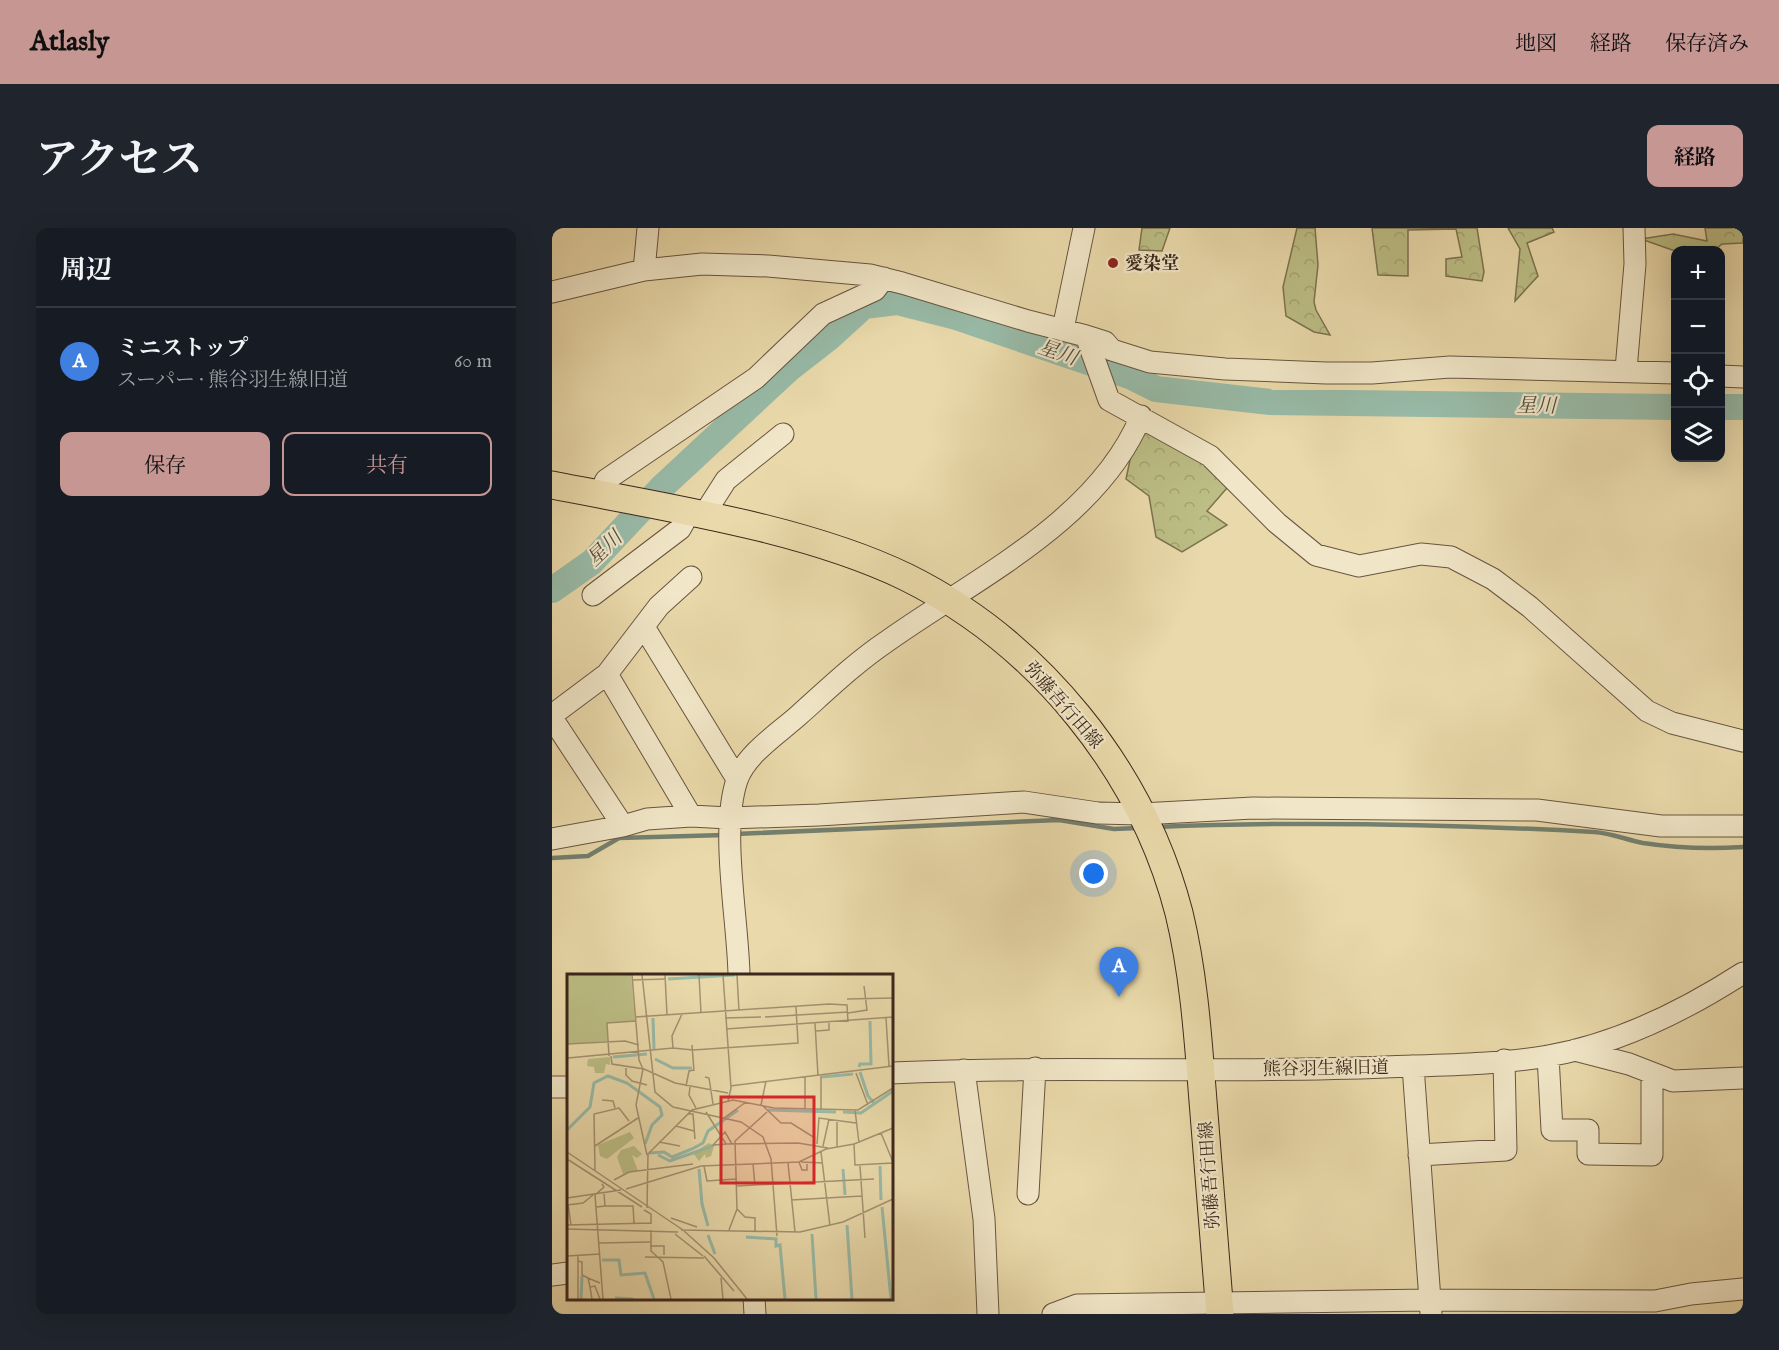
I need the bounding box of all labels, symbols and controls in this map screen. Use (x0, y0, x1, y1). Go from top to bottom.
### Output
text: Atlasly (30, 25, 109, 60)
text: 地図 (1515, 31, 1557, 58)
text: 経路 (1590, 31, 1632, 58)
text: 保存済み (1665, 31, 1749, 58)
button: 経路 (1647, 125, 1743, 187)
text: アクセス (36, 135, 203, 188)
map controls (1671, 246, 1725, 462)
button: + (1671, 246, 1725, 300)
place label: 愛染堂 (1125, 253, 1179, 276)
text: 周辺 (60, 254, 112, 287)
marker: 愛染堂 (1106, 256, 1120, 270)
button: − (1671, 300, 1725, 354)
text: ミニストップ (117, 335, 248, 363)
water label: 星川 (1035, 335, 1082, 372)
text: A (73, 349, 86, 374)
text: 60 m (454, 349, 492, 374)
button: locate (1671, 354, 1725, 408)
text: スーパー · 熊谷羽生線旧道 (117, 368, 348, 393)
water label: 星川 (1516, 394, 1558, 419)
button: layers (1671, 408, 1725, 462)
button: 保存 (60, 432, 270, 496)
button: 共有 (282, 432, 492, 496)
water label: 星川 (582, 525, 630, 572)
street label: 弥藤吾行田線 (1019, 658, 1107, 754)
your location (1079, 859, 1108, 888)
pin: A (1100, 948, 1138, 997)
inset map (567, 974, 892, 1299)
street label: 熊谷羽生線旧道 (1263, 1057, 1389, 1082)
street label: 弥藤吾行田線 (1195, 1120, 1226, 1230)

